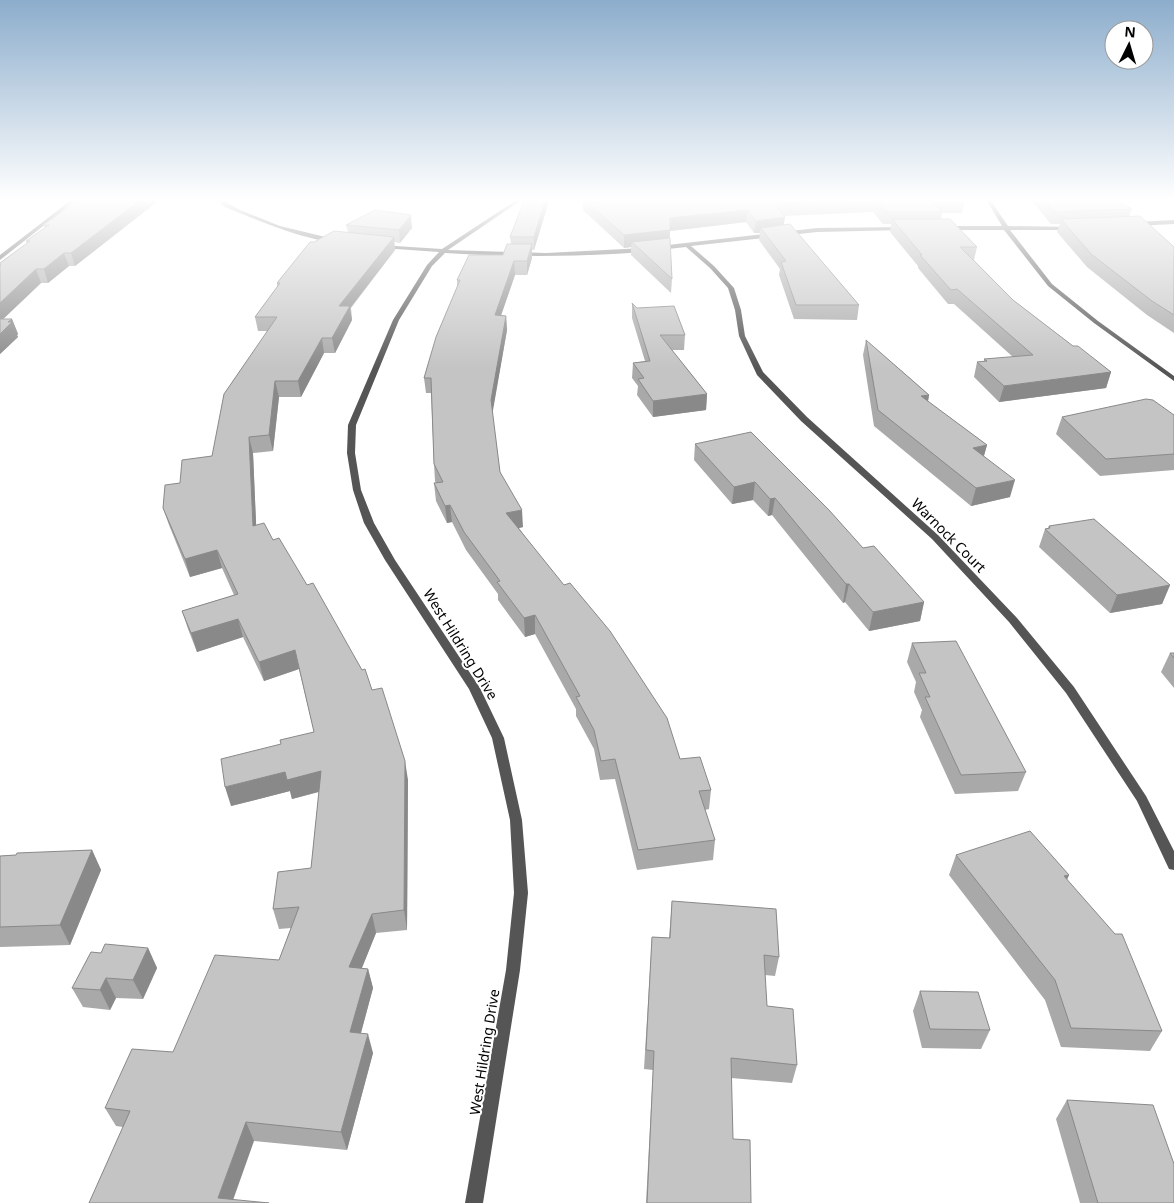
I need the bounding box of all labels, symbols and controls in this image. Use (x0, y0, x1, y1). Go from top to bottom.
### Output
north arrow (1104, 20, 1154, 70)
text: N (1124, 22, 1137, 42)
street label: Warnock Court (908, 494, 990, 576)
street label: West Hildring Drive (419, 585, 503, 703)
street label: West Hildring Drive (465, 988, 503, 1116)

